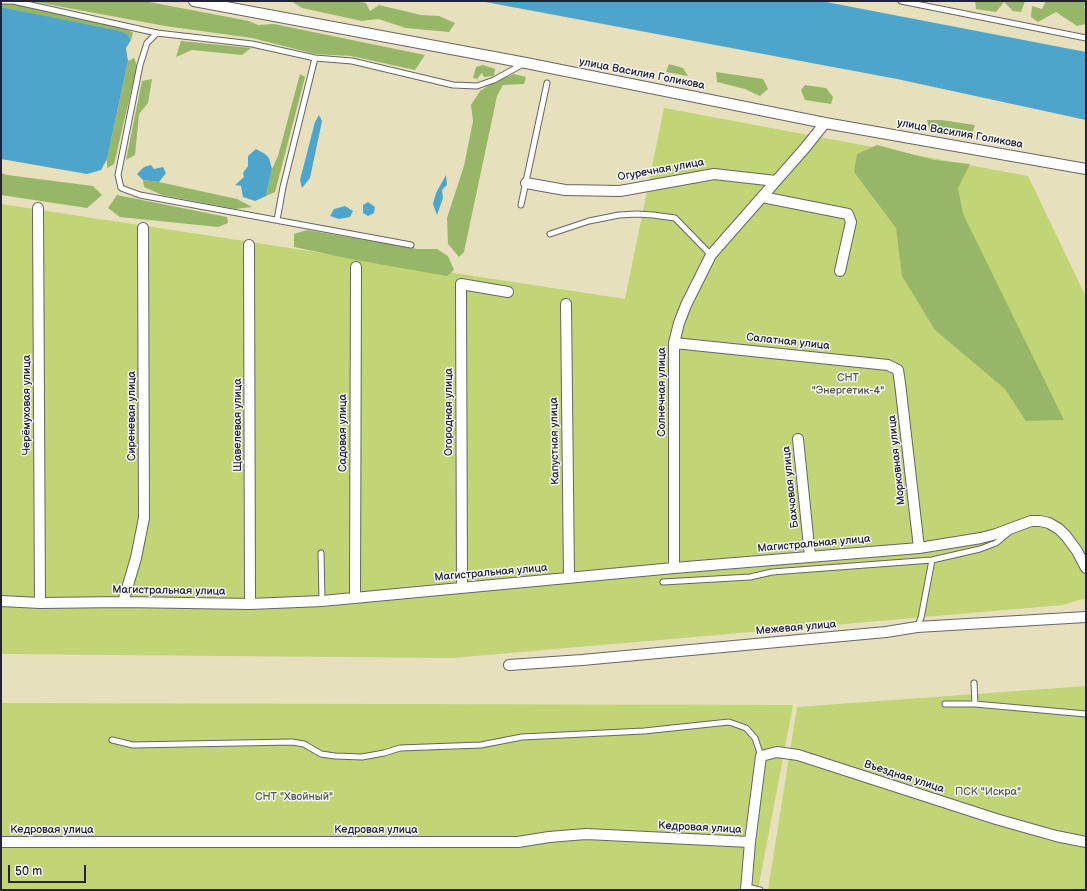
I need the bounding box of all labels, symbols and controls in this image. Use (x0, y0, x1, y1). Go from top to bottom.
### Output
street label: улица Василия Голикова (578, 55, 706, 93)
street label: улица Василия Голикова (896, 116, 1024, 152)
street label: Огуречная улица (617, 156, 705, 184)
street label: Салатная улица (746, 331, 830, 353)
street label: Солнечная улица (655, 347, 669, 437)
street label: Черёмуховая улица (20, 355, 34, 455)
street label: Огородная улица (442, 368, 456, 456)
street label: Сиреневая улица (125, 371, 139, 461)
park label: СНТ "Энергетик-4" (812, 371, 884, 397)
street label: Щавелевая улица (231, 378, 245, 472)
street label: Садовая улица (336, 394, 350, 472)
street label: Капустная улица (548, 397, 562, 485)
street label: Морковная улица (886, 414, 908, 506)
street label: Бахчовая улица (780, 445, 802, 529)
street label: Магистральная улица (757, 532, 871, 556)
street label: Магистральная улица (434, 561, 548, 585)
street label: Магистральная улица (112, 583, 226, 599)
street label: Межевая улица (755, 618, 837, 638)
street label: Въездная улица (862, 758, 946, 796)
park label: ПСК "Искра" (955, 785, 1021, 799)
park label: СНТ "Хвойный" (255, 790, 333, 804)
street label: Кедровая улица (658, 819, 742, 837)
street label: Кедровая улица (10, 823, 94, 837)
street label: Кедровая улица (334, 823, 418, 837)
scale bar (10, 857, 88, 883)
text: 50 m (15, 864, 42, 879)

